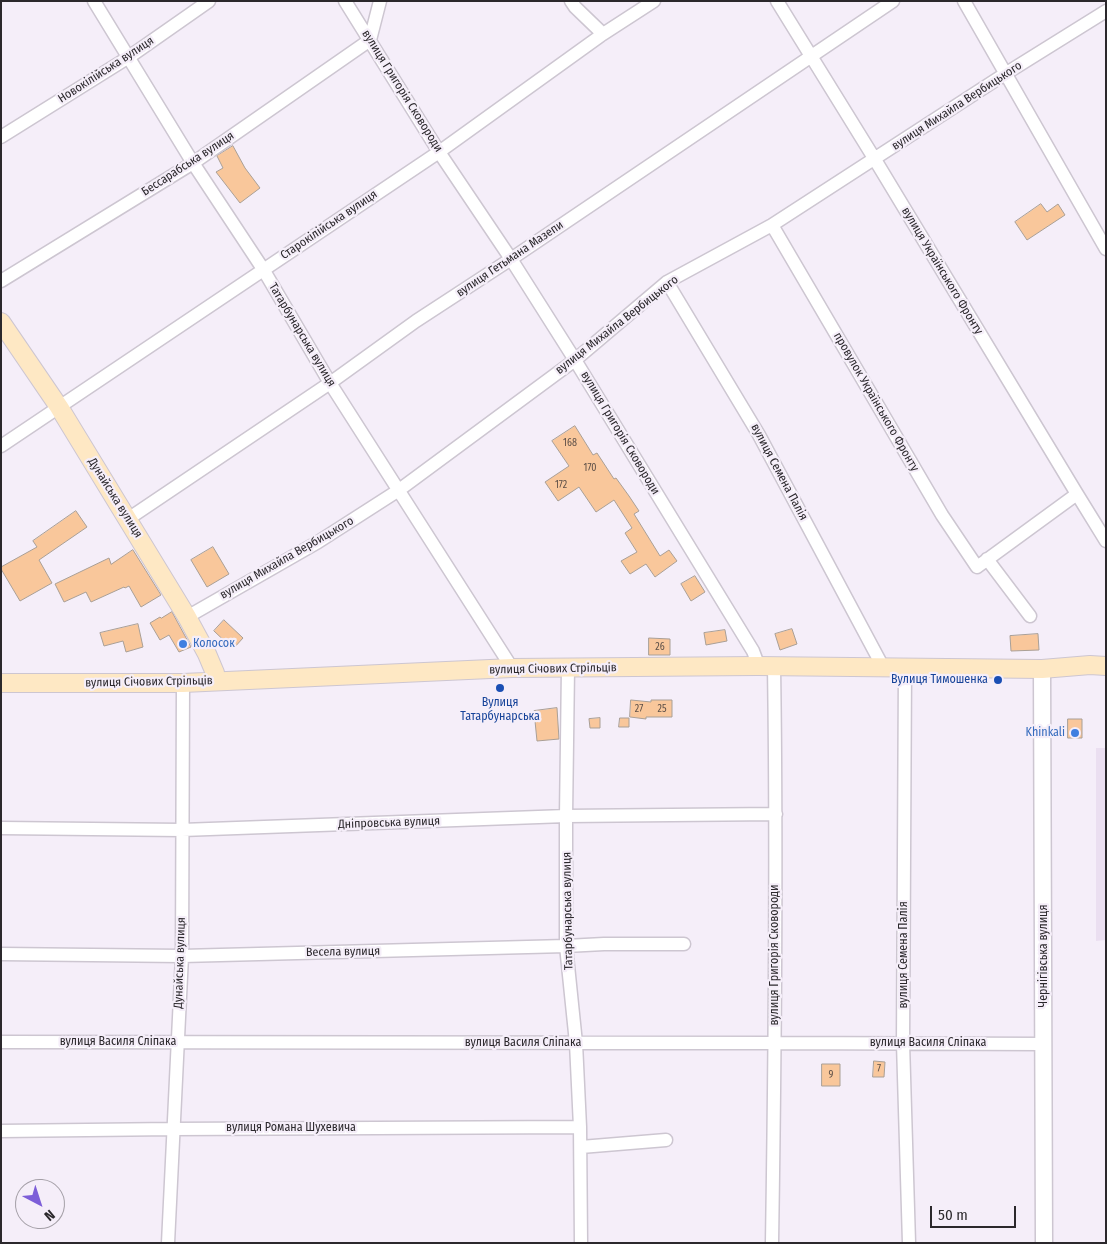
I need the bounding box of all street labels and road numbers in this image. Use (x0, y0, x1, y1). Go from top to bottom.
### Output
street label: вулиця Григорія Сковороди (359, 27, 445, 155)
street label: Новокілійська вулиця (56, 34, 156, 106)
street label: вулиця Михайла Вербицького (889, 59, 1025, 153)
street label: Бессарабська вулиця (139, 129, 237, 199)
street label: Старокілійська вулиця (278, 187, 380, 263)
street label: вулиця Українського Фронту (898, 205, 986, 337)
street label: вулиця Гетьмана Мазепи (454, 218, 566, 300)
street label: вулиця Михайла Вербицького (553, 273, 681, 377)
street label: Татарбунарська вулиця (265, 281, 339, 389)
street label: провулок Українського Фронту (830, 330, 922, 474)
street label: вулиця Григорія Сковороди (577, 369, 663, 497)
street label: вулиця Семена Палія (747, 421, 811, 523)
street label: Дунайська вулиця (85, 455, 145, 541)
street label: вулиця Михайла Вербицького (218, 514, 356, 602)
street label: вулиця Січових Стрільців (489, 661, 617, 677)
street label: вулиця Січових Стрільців (85, 674, 213, 690)
street label: Дніпровська вулиця (338, 814, 440, 832)
street label: Татарбунарська вулиця (560, 852, 576, 970)
street label: вулиця Григорія Сковороди (768, 884, 782, 1026)
street label: вулиця Семена Палія (897, 901, 911, 1009)
street label: Чернігівська вулиця (1037, 905, 1051, 1007)
street label: Дунайська вулиця (171, 917, 189, 1009)
street label: Весела вулиця (306, 944, 380, 960)
street label: вулиця Василя Сліпака (60, 1035, 176, 1049)
street label: вулиця Василя Сліпака (465, 1036, 581, 1050)
street label: вулиця Василя Сліпака (870, 1036, 986, 1050)
street label: вулиця Романа Шухевича (226, 1121, 356, 1135)

